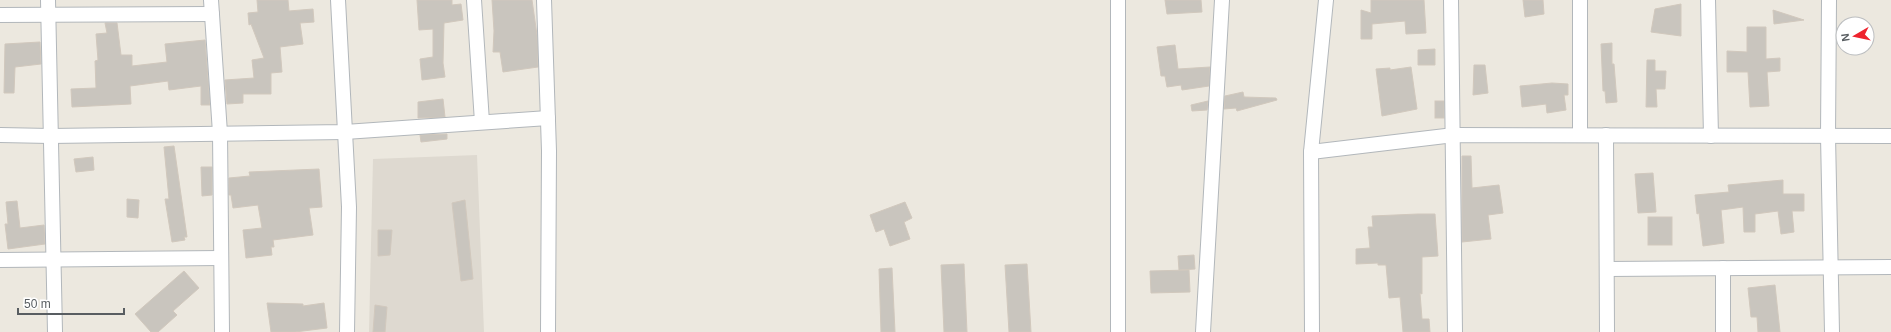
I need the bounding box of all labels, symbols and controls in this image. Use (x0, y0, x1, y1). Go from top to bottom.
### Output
north arrow (1835, 16, 1875, 56)
text: N (1839, 33, 1852, 42)
scale bar (18, 290, 124, 316)
text: 50 m (24, 297, 51, 311)

